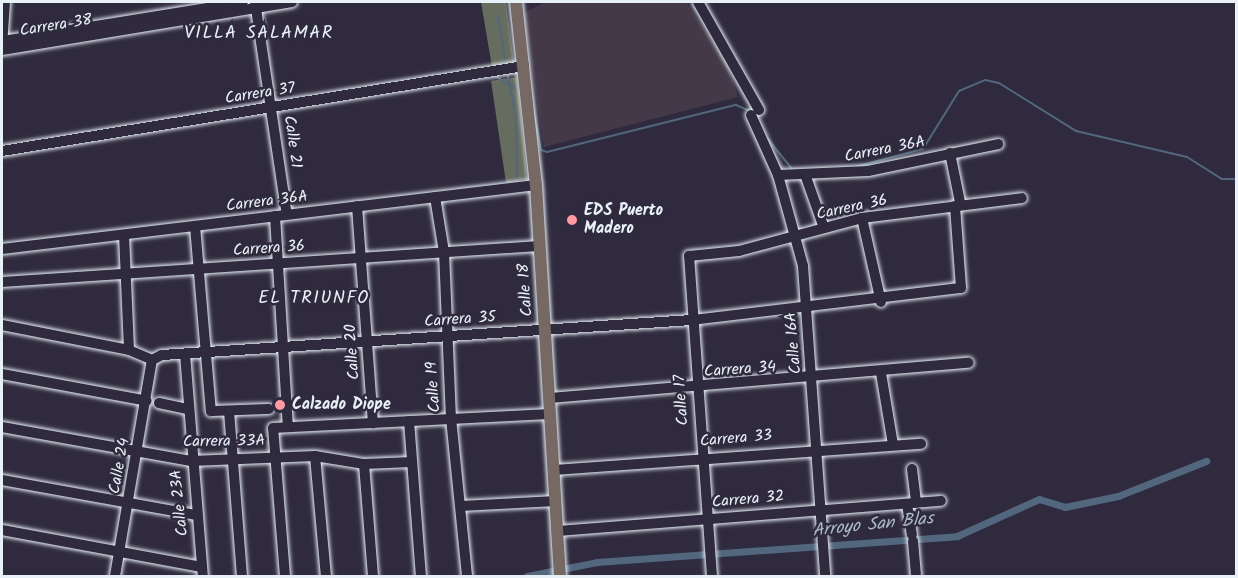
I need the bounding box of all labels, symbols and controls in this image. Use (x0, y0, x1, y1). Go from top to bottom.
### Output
street label: Carrera 38 (19, 11, 93, 41)
district label: VILLA SALAMAR (184, 23, 334, 45)
street label: Carrera 37 (224, 79, 296, 109)
street label: Calle 21 (279, 114, 305, 170)
street label: Carrera 36A (843, 133, 927, 167)
street label: Carrera 36A (225, 187, 309, 217)
street label: Carrera 36 (815, 191, 889, 225)
place label: EDS Puerto Madero (584, 201, 663, 239)
marker: EDS Puerto Madero (565, 213, 579, 227)
street label: Carrera 36 (232, 237, 306, 261)
street label: Calle 18 (515, 263, 537, 317)
district label: EL TRIUNFO (258, 288, 370, 310)
street label: Carrera 35 (424, 308, 496, 332)
street label: Calle 16A (782, 311, 806, 375)
street label: Calle 20 (341, 323, 365, 381)
street label: Carrera 34 (703, 358, 777, 382)
street label: Calle 19 (423, 361, 445, 413)
street label: Calle 17 (671, 374, 693, 426)
place label: Calzado Diope (292, 395, 391, 415)
marker: Calzado Diope (273, 398, 287, 412)
street label: Carrera 33 (699, 426, 773, 452)
street label: Carrera 33A (183, 432, 265, 452)
street label: Calle 24 (106, 436, 134, 496)
street label: Calle 23A (167, 469, 193, 537)
street label: Carrera 32 (711, 487, 785, 513)
water label: Arroyo San Blas (811, 509, 935, 543)

